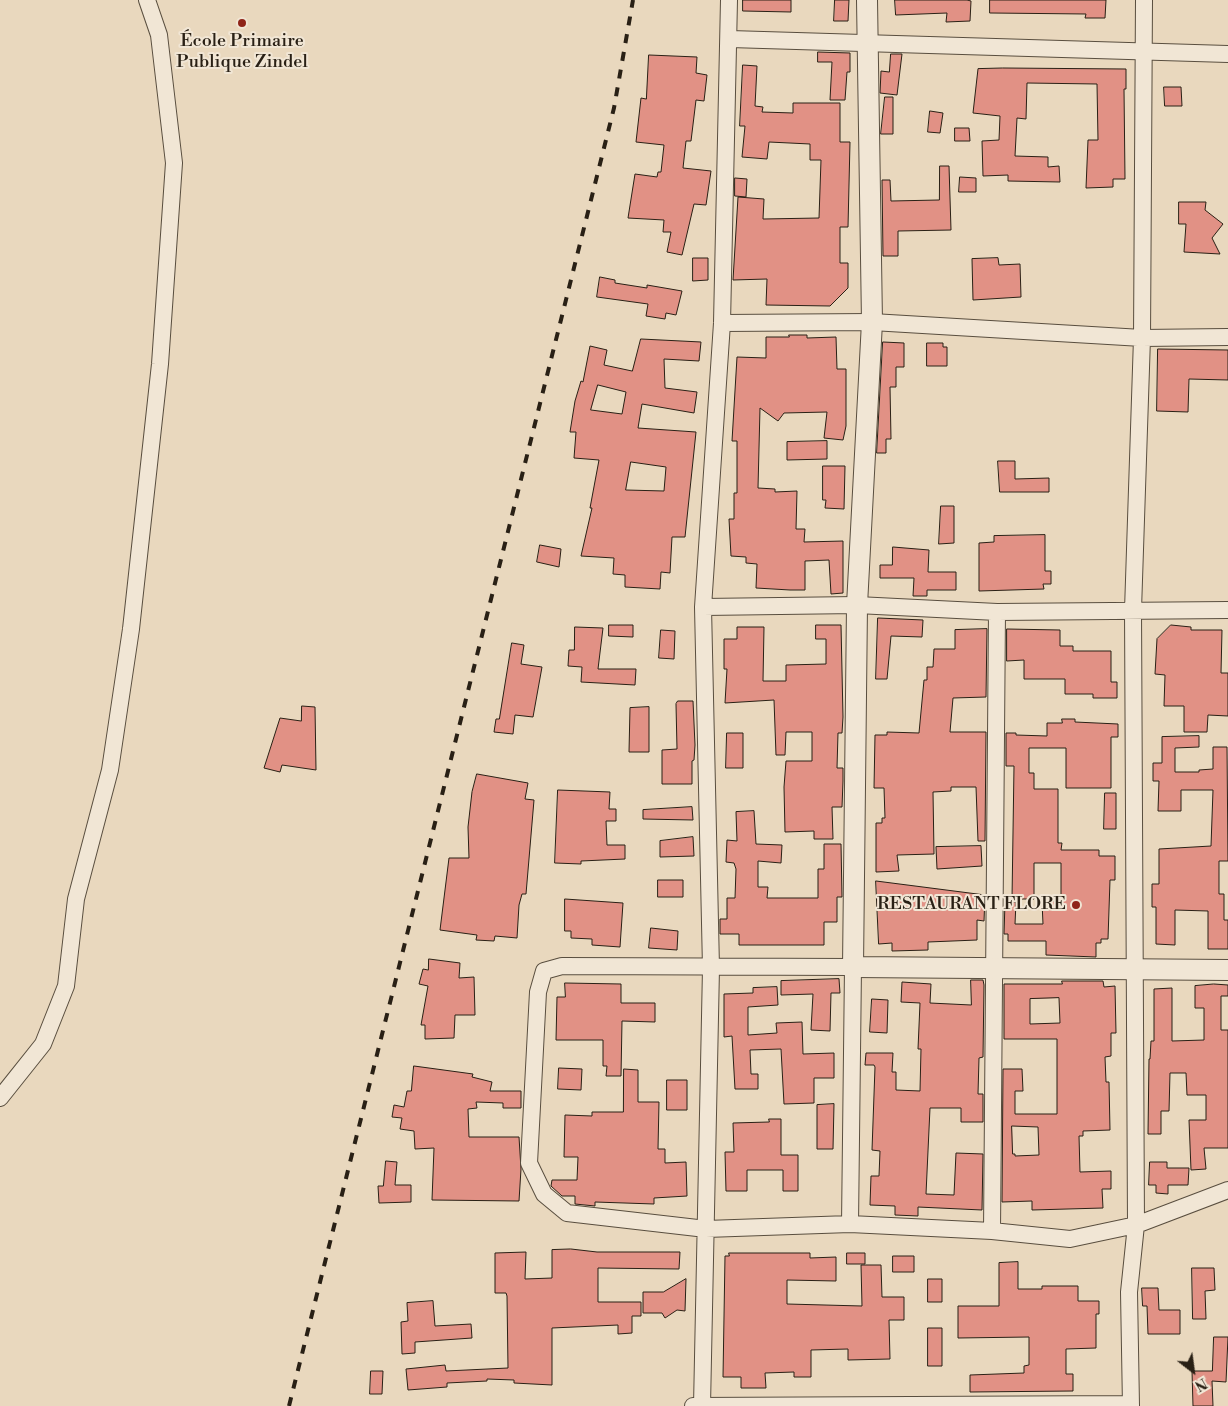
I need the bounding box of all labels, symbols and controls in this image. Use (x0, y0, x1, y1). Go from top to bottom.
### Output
marker: École Primaire Publique Zindel (236, 17, 248, 29)
place label: École Primaire Publique Zindel (176, 31, 308, 74)
place label: RESTAURANT FLORE (877, 894, 1066, 916)
marker: RESTAURANT FLORE (1070, 899, 1082, 911)
north arrow (1168, 1346, 1218, 1396)
text: N (1191, 1373, 1210, 1395)

